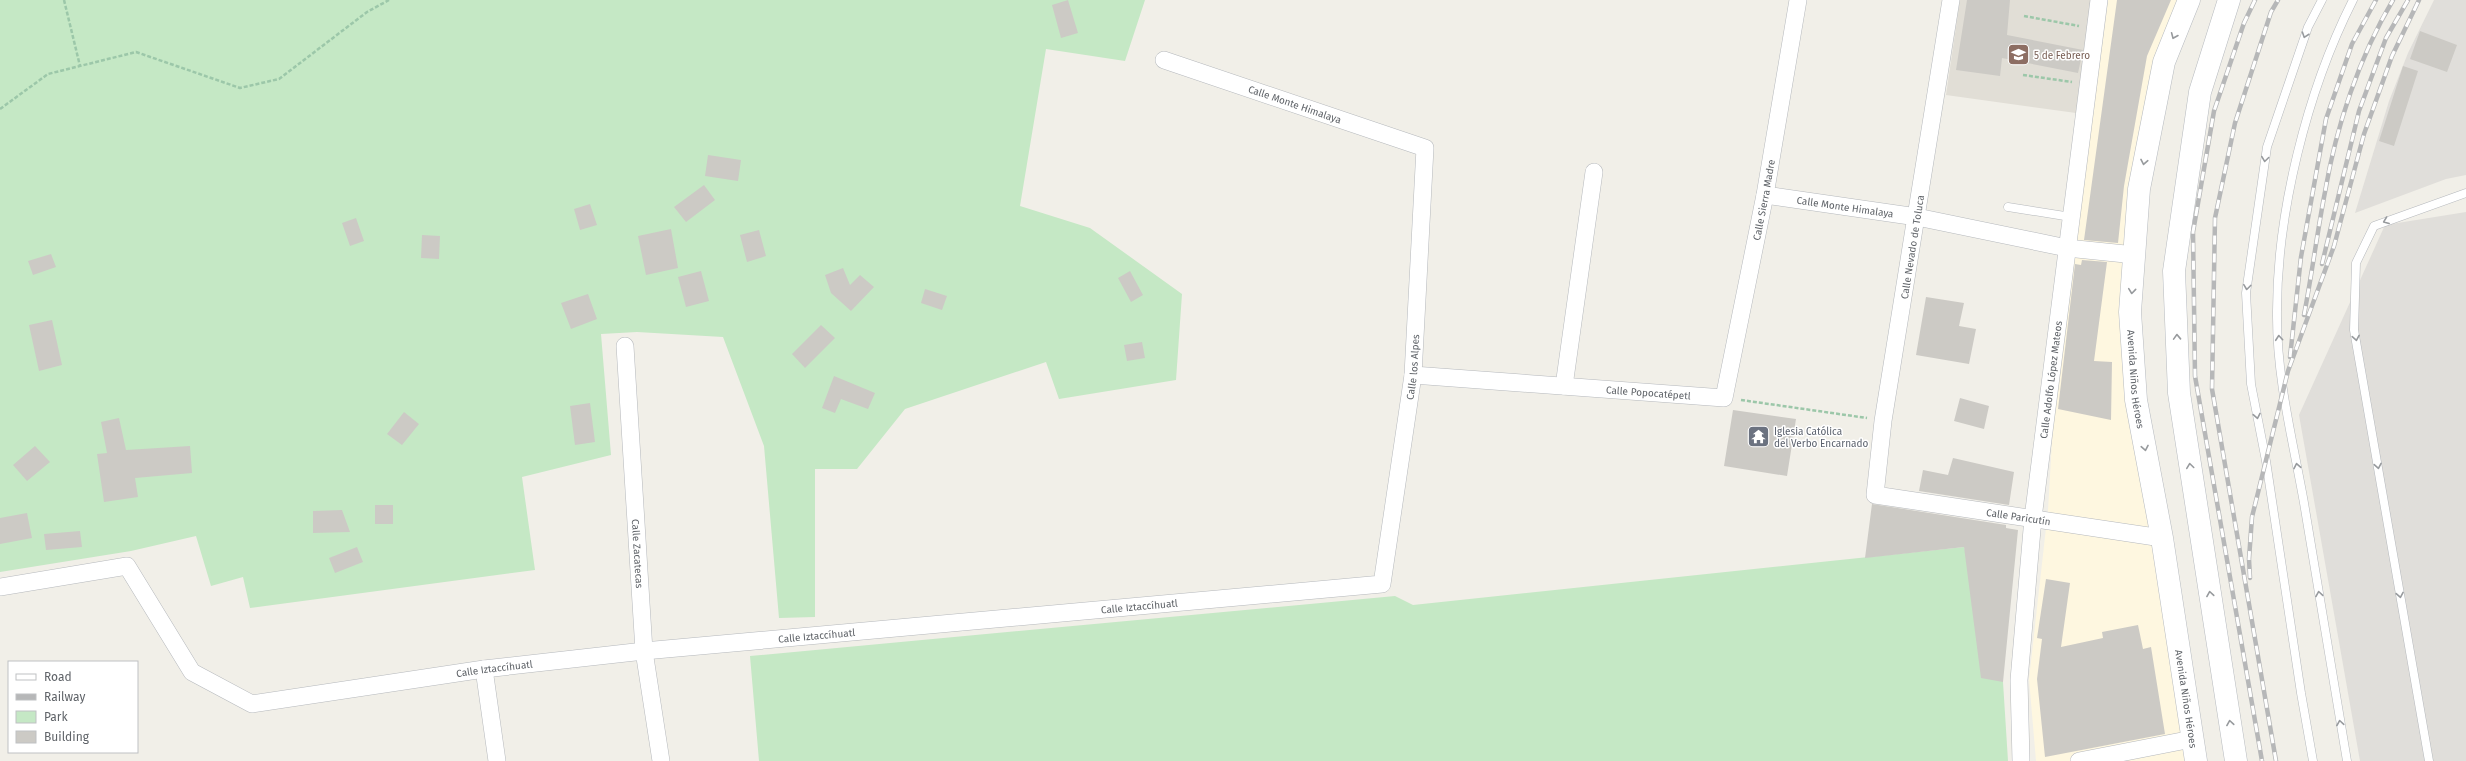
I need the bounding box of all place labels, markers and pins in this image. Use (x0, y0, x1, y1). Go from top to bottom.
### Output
school or university icon: 5 de Febrero (2005, 42, 2031, 68)
place label: 5 de Febrero (2034, 50, 2090, 62)
temple icon: Iglesia Católica del Verbo Encarnado (1746, 424, 1772, 450)
place label: Iglesia Católica del Verbo Encarnado (1774, 426, 1868, 450)

